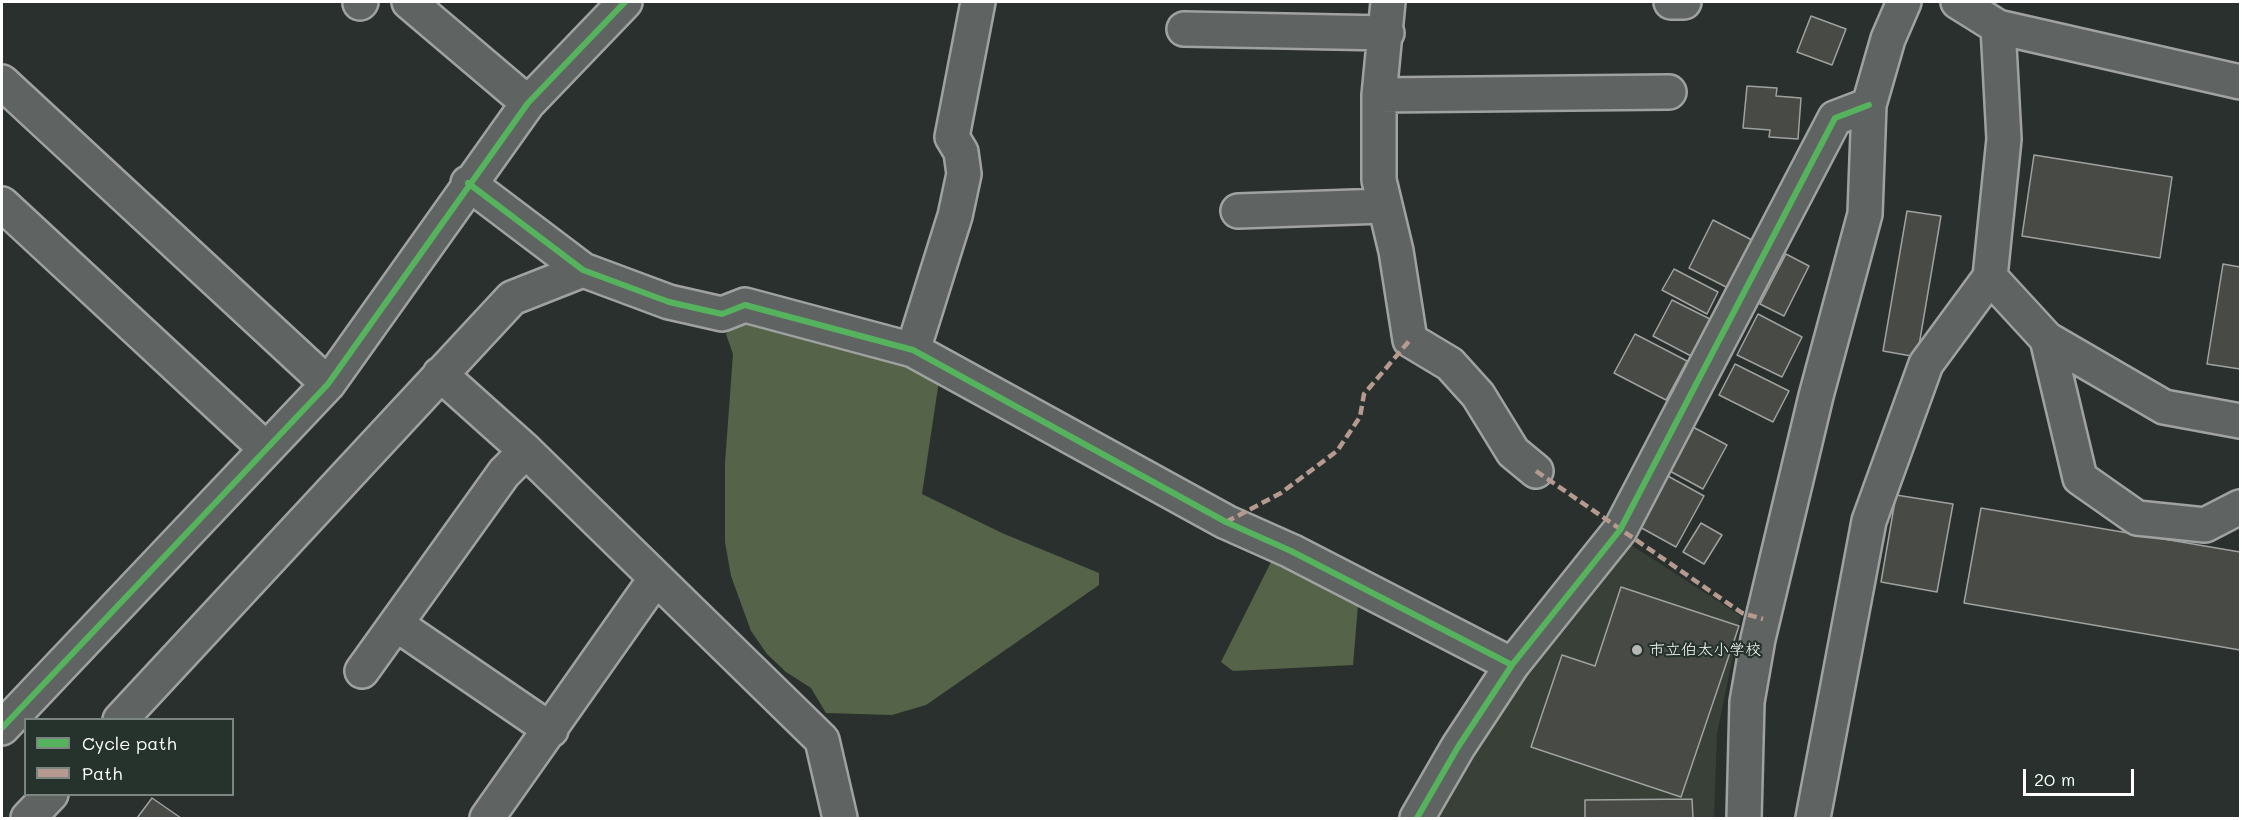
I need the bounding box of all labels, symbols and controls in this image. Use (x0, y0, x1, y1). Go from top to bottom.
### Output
place label: 市立伯太小学校 (1649, 640, 1761, 660)
marker: 市立伯太小学校 (1630, 643, 1644, 657)
legend (24, 718, 234, 796)
text: Cycle path (82, 731, 177, 755)
scale bar (2026, 757, 2137, 795)
text: Path (82, 761, 122, 785)
text: 20 m (2034, 767, 2075, 791)

